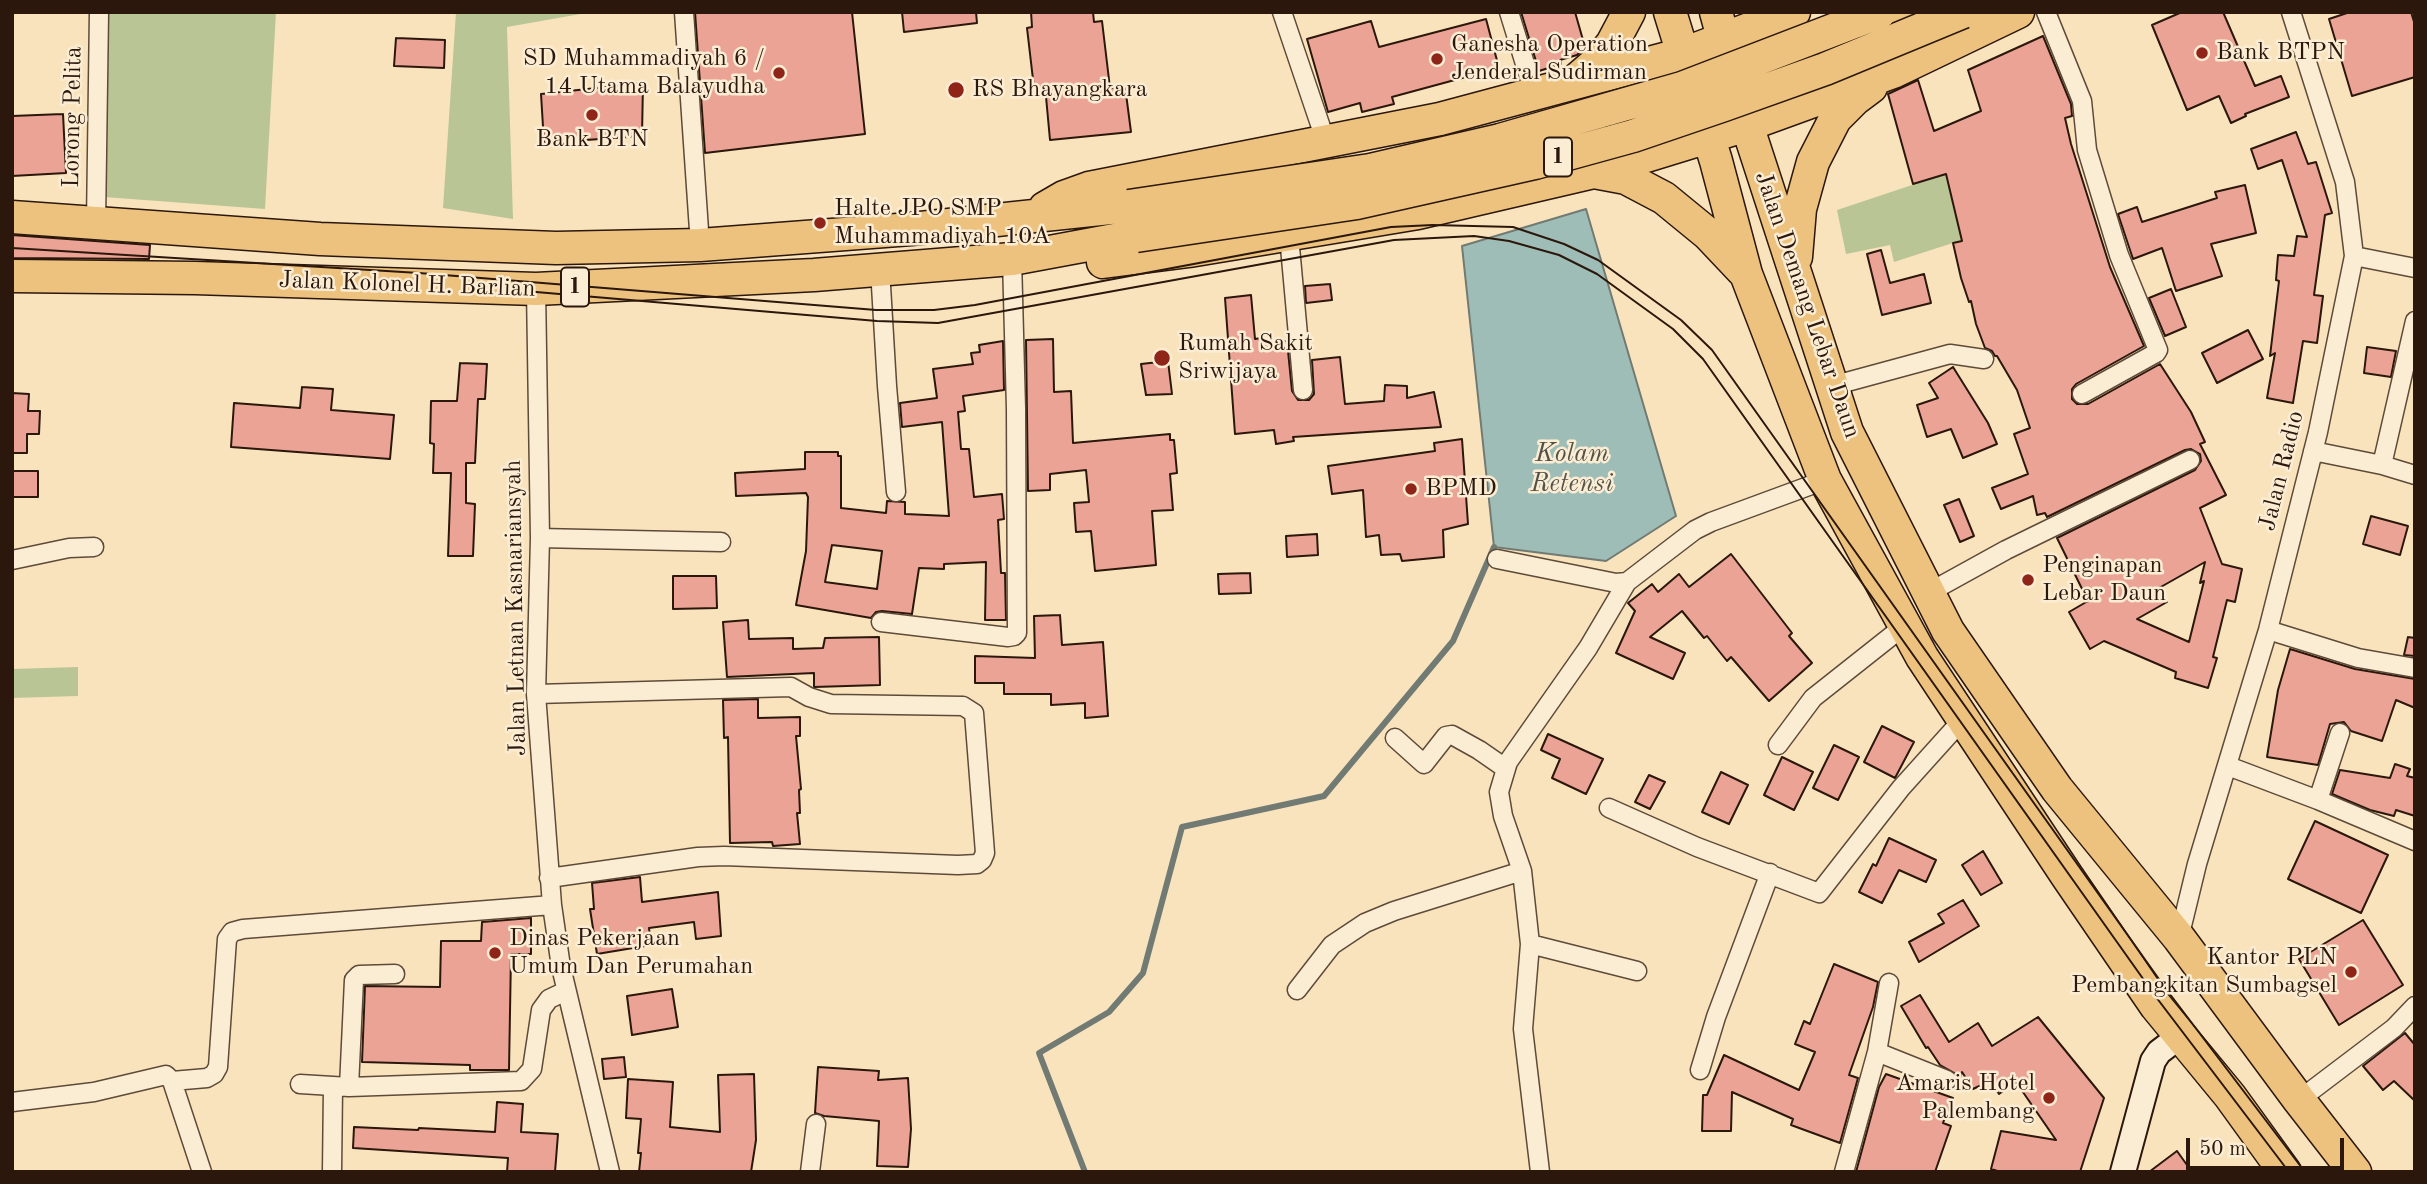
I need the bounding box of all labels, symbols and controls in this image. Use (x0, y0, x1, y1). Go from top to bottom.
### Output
place label: Ganesha Operation Jenderal Sudirman (1451, 31, 1648, 87)
place label: Bank BTPN (2216, 39, 2345, 67)
place label: SD Muhammadiyah 6 / 14 Utama Balayudha (523, 45, 765, 101)
marker: Bank BTPN (2194, 45, 2210, 61)
street label: Lorong Pelita (57, 46, 89, 188)
marker: Ganesha Operation Jenderal Sudirman (1429, 51, 1445, 67)
marker: SD Muhammadiyah 6 / 14 Utama Balayudha (771, 65, 787, 81)
place label: RS Bhayangkara (972, 76, 1148, 104)
marker: RS Bhayangkara (946, 80, 966, 100)
marker: Bank BTN (584, 107, 600, 123)
place label: Bank BTN (536, 126, 648, 154)
road number: 1 (1544, 138, 1572, 176)
street label: Jalan Demang Lebar Daun (1748, 168, 1866, 442)
place label: Halte JPO SMP Muhammadiyah 10A (834, 195, 1051, 251)
marker: Halte JPO SMP Muhammadiyah 10A (812, 215, 828, 231)
street label: Jalan Kolonel H. Barlian (278, 266, 536, 304)
road number: 1 (561, 268, 589, 306)
place label: Rumah Sakit Sriwijaya (1178, 330, 1313, 386)
marker: Rumah Sakit Sriwijaya (1152, 348, 1172, 368)
street label: Jalan Radio (2253, 408, 2311, 534)
water label: Kolam Retensi (1531, 438, 1613, 500)
street label: Jalan Letnan Kasnariansyah (499, 460, 533, 756)
place label: BPMD (1425, 475, 1497, 503)
marker: BPMD (1403, 481, 1419, 497)
place label: Penginapan Lebar Daun (2042, 552, 2166, 608)
marker: Penginapan Lebar Daun (2020, 572, 2036, 588)
place label: Dinas Pekerjaan Umum Dan Perumahan (509, 925, 753, 981)
place label: Kantor PLN Pembangkitan Sumbagsel (2071, 944, 2337, 1000)
marker: Dinas Pekerjaan Umum Dan Perumahan (487, 945, 503, 961)
marker: Kantor PLN Pembangkitan Sumbagsel (2343, 964, 2359, 980)
place label: Amaris Hotel Palembang (1896, 1070, 2035, 1126)
marker: Amaris Hotel Palembang (2041, 1090, 2057, 1106)
scale bar (2189, 1124, 2346, 1168)
text: 50 m (2199, 1139, 2246, 1160)

